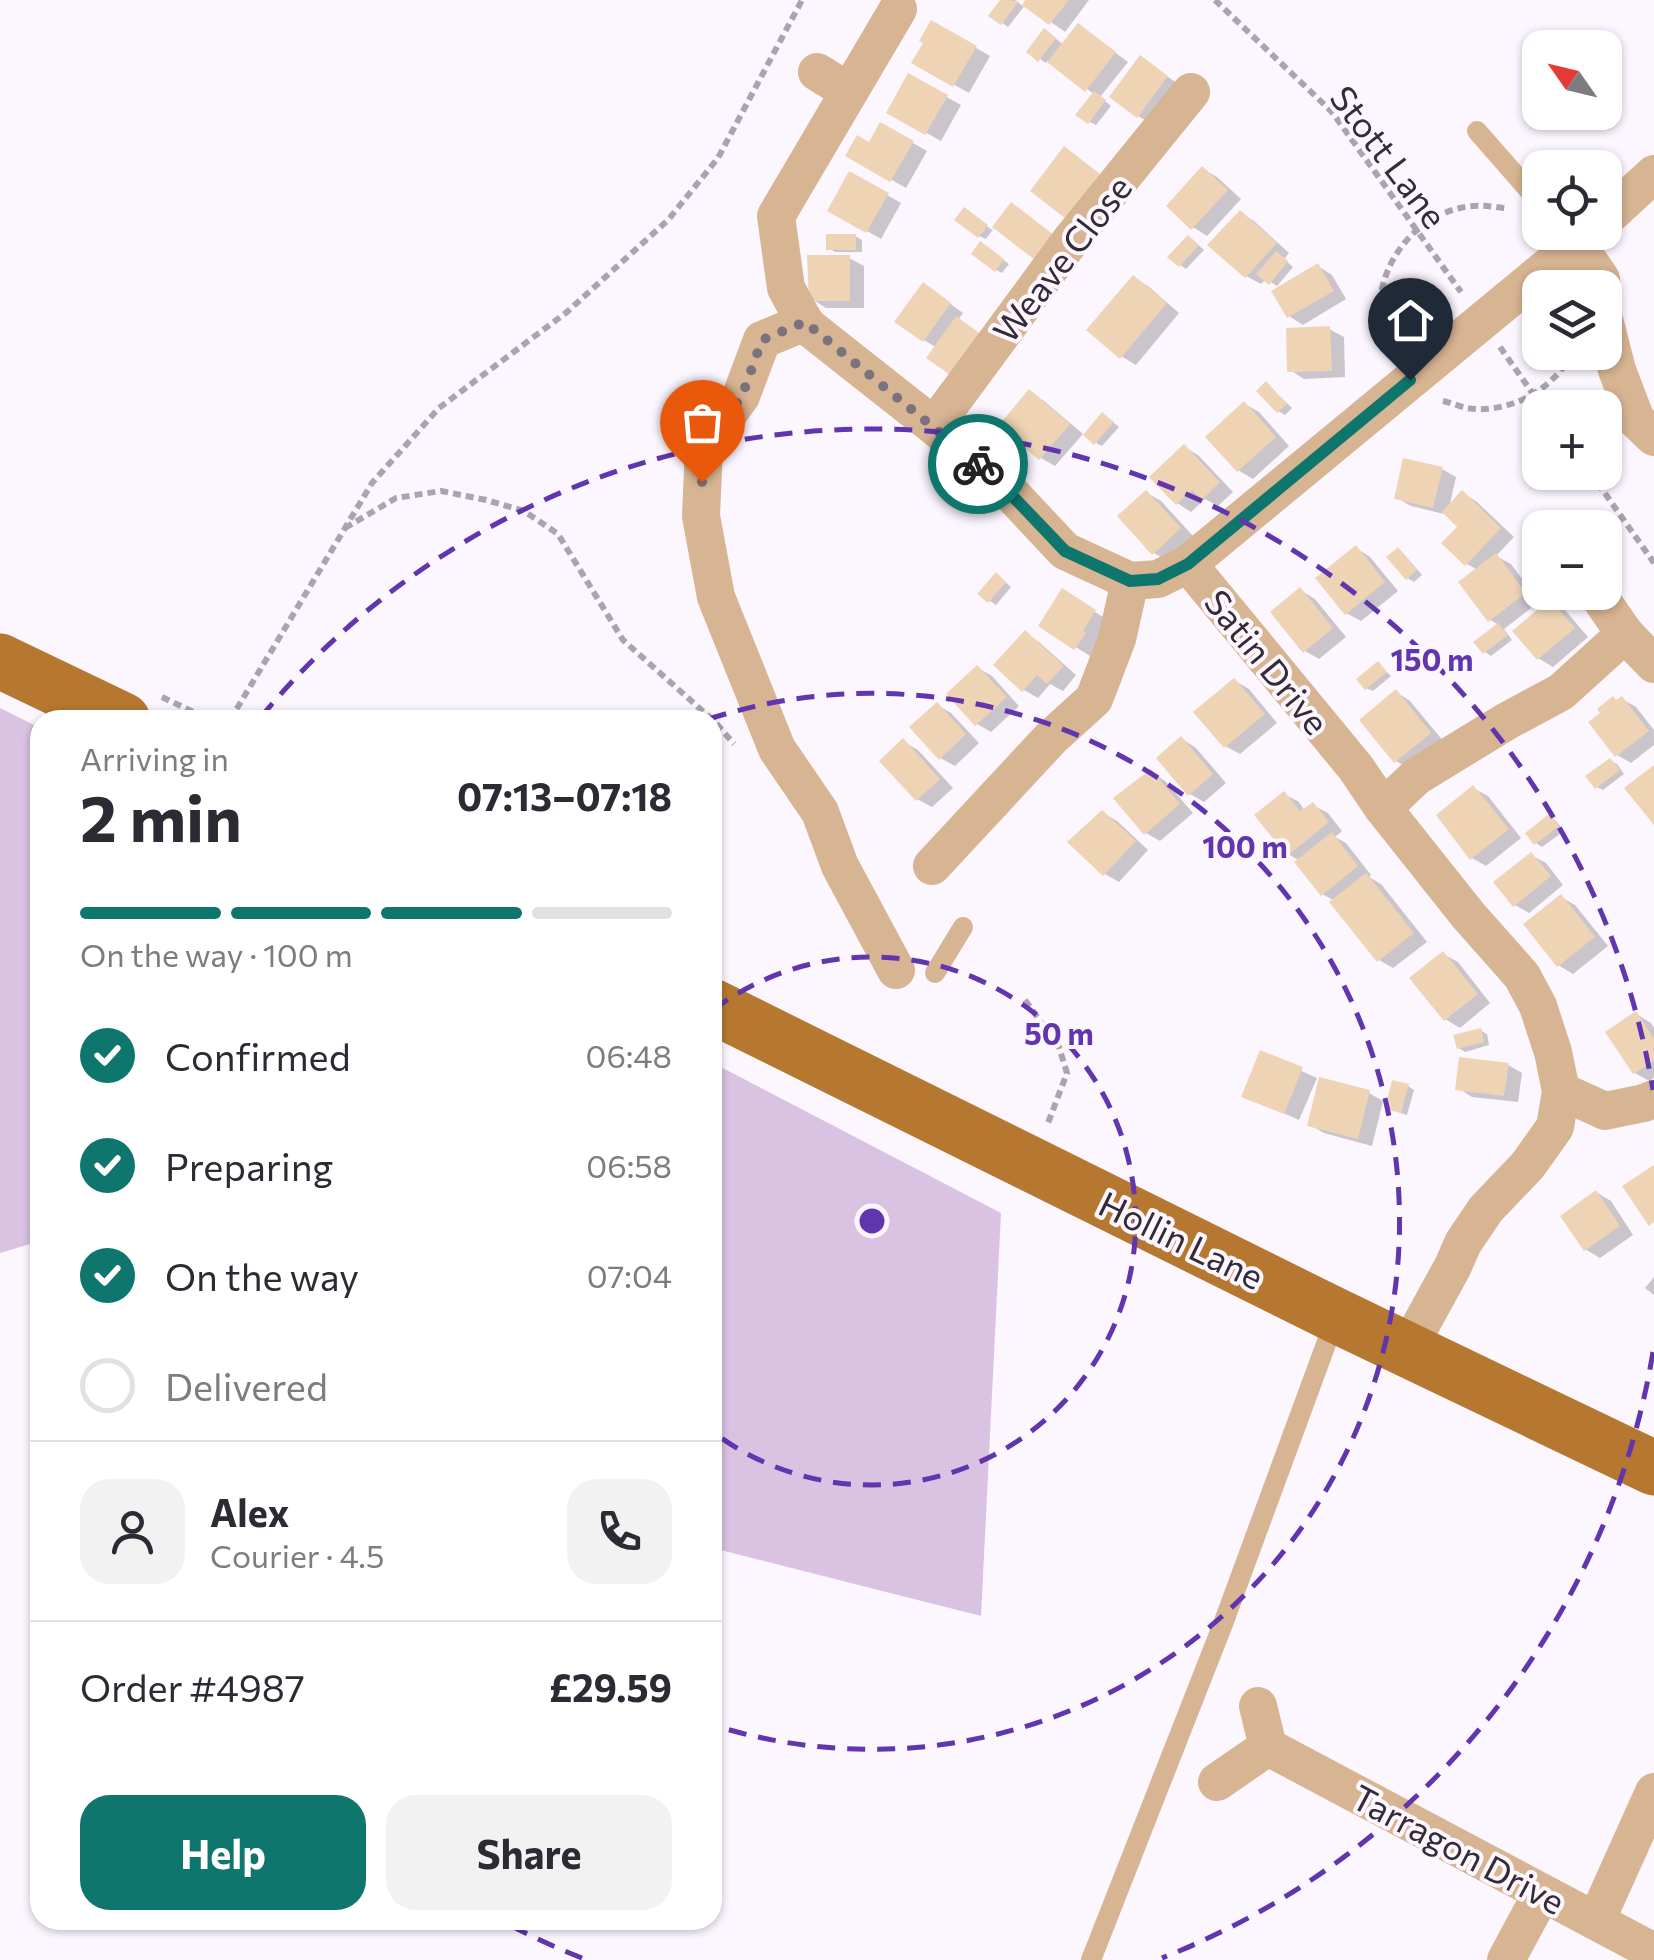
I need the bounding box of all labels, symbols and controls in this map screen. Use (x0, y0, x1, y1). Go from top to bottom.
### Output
north arrow (1522, 30, 1622, 130)
map controls (1522, 30, 1622, 610)
street label: Stott Lane (1323, 76, 1457, 236)
button: locate (1522, 150, 1622, 250)
street label: Weave Close (983, 166, 1139, 350)
button: layers (1522, 270, 1622, 370)
pin (1368, 278, 1453, 381)
icon: home (1383, 293, 1438, 348)
pin (660, 380, 745, 483)
button: + (1522, 390, 1622, 490)
icon: bag (675, 395, 730, 450)
courier (928, 414, 1028, 514)
icon: bike (951, 437, 1006, 492)
button: − (1522, 510, 1622, 610)
street label: Satin Drive (1197, 580, 1339, 742)
text: 150 m (1391, 640, 1473, 677)
text: Arriving in (80, 738, 229, 778)
text: 07:13–07:18 (457, 772, 672, 819)
text: 2 min (80, 776, 242, 855)
text: 100 m (1202, 827, 1288, 864)
text: On the way · 100 m (80, 934, 353, 974)
text: 50 m (1024, 1014, 1094, 1051)
icon: check (80, 1028, 135, 1083)
text: Confirmed (165, 1032, 351, 1079)
text: 06:48 (586, 1035, 672, 1075)
icon: check (80, 1138, 135, 1193)
text: Preparing (165, 1142, 333, 1189)
text: 06:58 (586, 1145, 672, 1185)
street label: Hollin Lane (1093, 1181, 1271, 1297)
centre of rings (854, 1203, 890, 1239)
icon: check (80, 1248, 135, 1303)
text: On the way (165, 1252, 359, 1299)
text: 07:04 (587, 1255, 672, 1295)
text: Delivered (165, 1362, 328, 1409)
button: person (80, 1479, 185, 1584)
button: phone (567, 1479, 672, 1584)
text: Alex (210, 1488, 289, 1535)
text: Courier · 4.5 (210, 1535, 384, 1575)
text: Order #4987 (80, 1663, 305, 1710)
text: £29.59 (549, 1663, 672, 1710)
street label: Tarragon Drive (1345, 1774, 1573, 1922)
button: Help (80, 1795, 366, 1910)
button: Share (386, 1795, 672, 1910)

